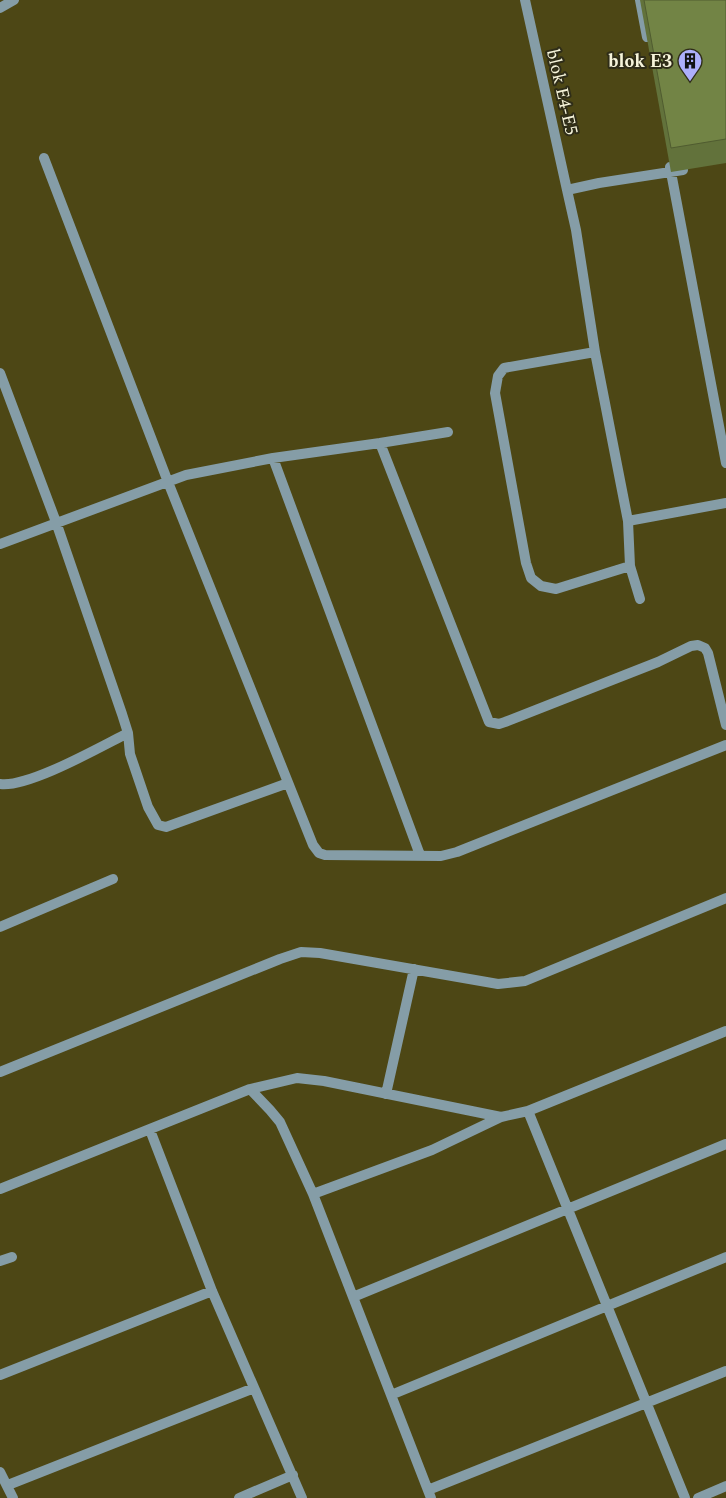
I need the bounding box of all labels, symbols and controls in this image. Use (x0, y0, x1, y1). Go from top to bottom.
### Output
street label: blok E4-E5 (539, 46, 585, 138)
place label: blok E3 (608, 48, 672, 75)
building icon: blok E3 (677, 48, 703, 82)

